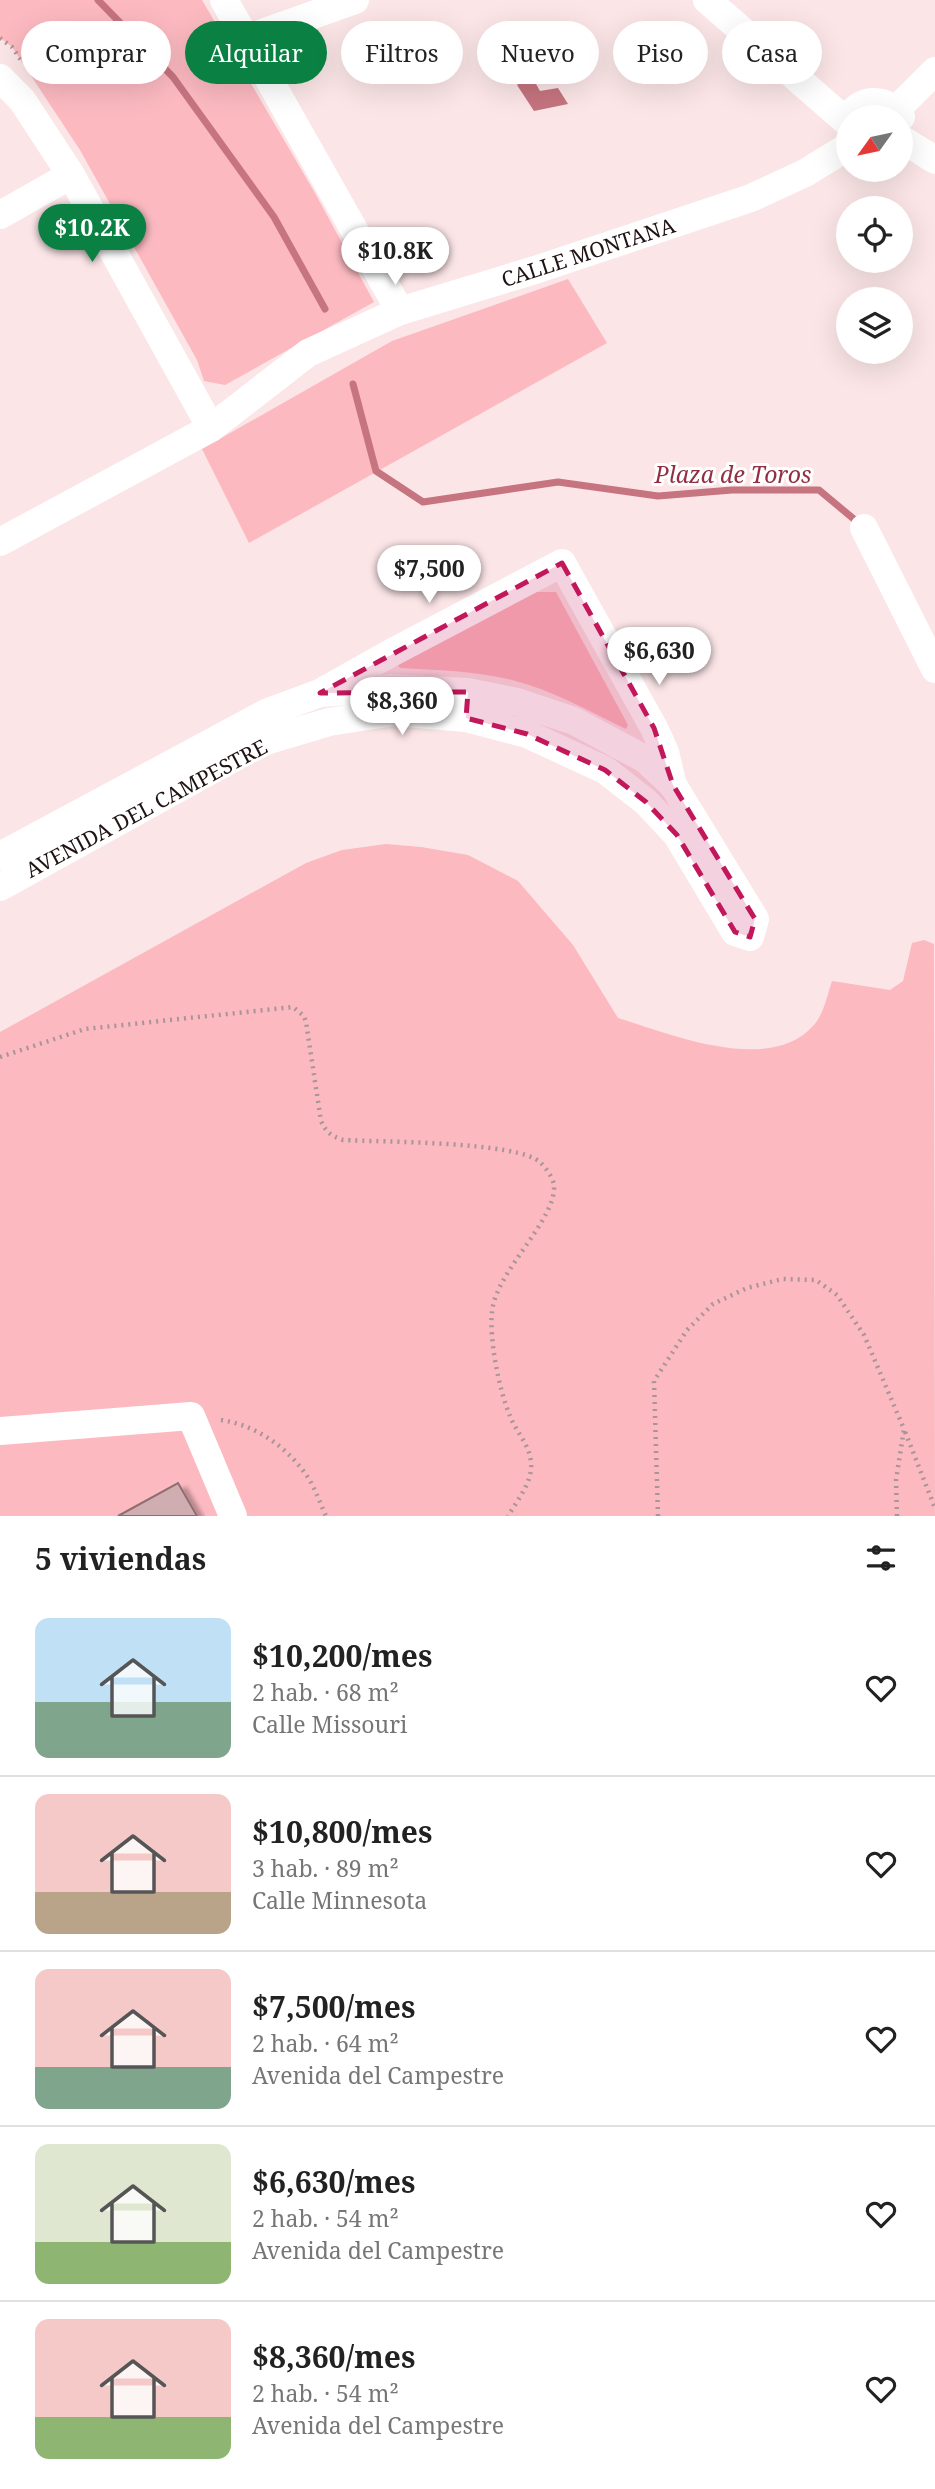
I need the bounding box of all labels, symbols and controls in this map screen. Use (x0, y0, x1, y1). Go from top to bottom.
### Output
chip: Comprar (21, 21, 171, 84)
chip: Alquilar (185, 21, 327, 84)
chip: Filtros (341, 21, 463, 84)
chip: Nuevo (477, 21, 599, 84)
chip: Piso (613, 21, 708, 84)
chip: Casa (722, 21, 822, 84)
north arrow (836, 105, 914, 182)
map controls (836, 105, 913, 364)
button: locate (836, 196, 913, 273)
pin: $10.2K (35, 204, 149, 264)
text: $10.2K (54, 211, 130, 243)
street label: CALLE MONTANA (498, 211, 679, 293)
pin: $10.8K (338, 228, 452, 287)
text: $10.8K (357, 234, 433, 266)
button: layers (836, 287, 913, 364)
water label: Plaza de Toros (653, 458, 812, 490)
pin: $7,500 (372, 546, 486, 605)
text: $7,500 (393, 552, 465, 584)
pin: $6,630 (602, 628, 716, 687)
text: $6,630 (623, 634, 695, 666)
pin: $8,360 (345, 678, 459, 737)
text: $8,360 (366, 684, 438, 716)
street label: AVENIDA DEL CAMPESTRE (20, 732, 272, 884)
text: 5 viviendas (35, 1538, 206, 1579)
icon: filters (862, 1539, 900, 1577)
text: $10,200/mes (252, 1635, 432, 1676)
icon: home (91, 1646, 175, 1730)
icon: heart (862, 1669, 900, 1707)
text: 2 hab. · 68 m² (252, 1676, 399, 1708)
text: Calle Missouri (252, 1708, 407, 1740)
text: $10,800/mes (252, 1811, 432, 1852)
icon: home (91, 1822, 175, 1906)
icon: heart (862, 1845, 900, 1883)
text: 3 hab. · 89 m² (252, 1852, 399, 1884)
text: Calle Minnesota (252, 1884, 427, 1916)
text: $7,500/mes (252, 1986, 415, 2027)
icon: home (91, 1997, 175, 2081)
icon: heart (862, 2020, 900, 2058)
text: 2 hab. · 64 m² (252, 2027, 399, 2059)
text: Avenida del Campestre (252, 2059, 504, 2091)
text: $6,630/mes (252, 2161, 415, 2202)
icon: home (91, 2172, 175, 2256)
icon: heart (862, 2195, 900, 2233)
text: 2 hab. · 54 m² (252, 2202, 399, 2234)
text: Avenida del Campestre (252, 2234, 504, 2266)
text: $8,360/mes (252, 2336, 415, 2377)
icon: home (91, 2347, 175, 2431)
icon: heart (862, 2370, 900, 2408)
text: 2 hab. · 54 m² (252, 2377, 399, 2409)
text: Avenida del Campestre (252, 2409, 504, 2441)

